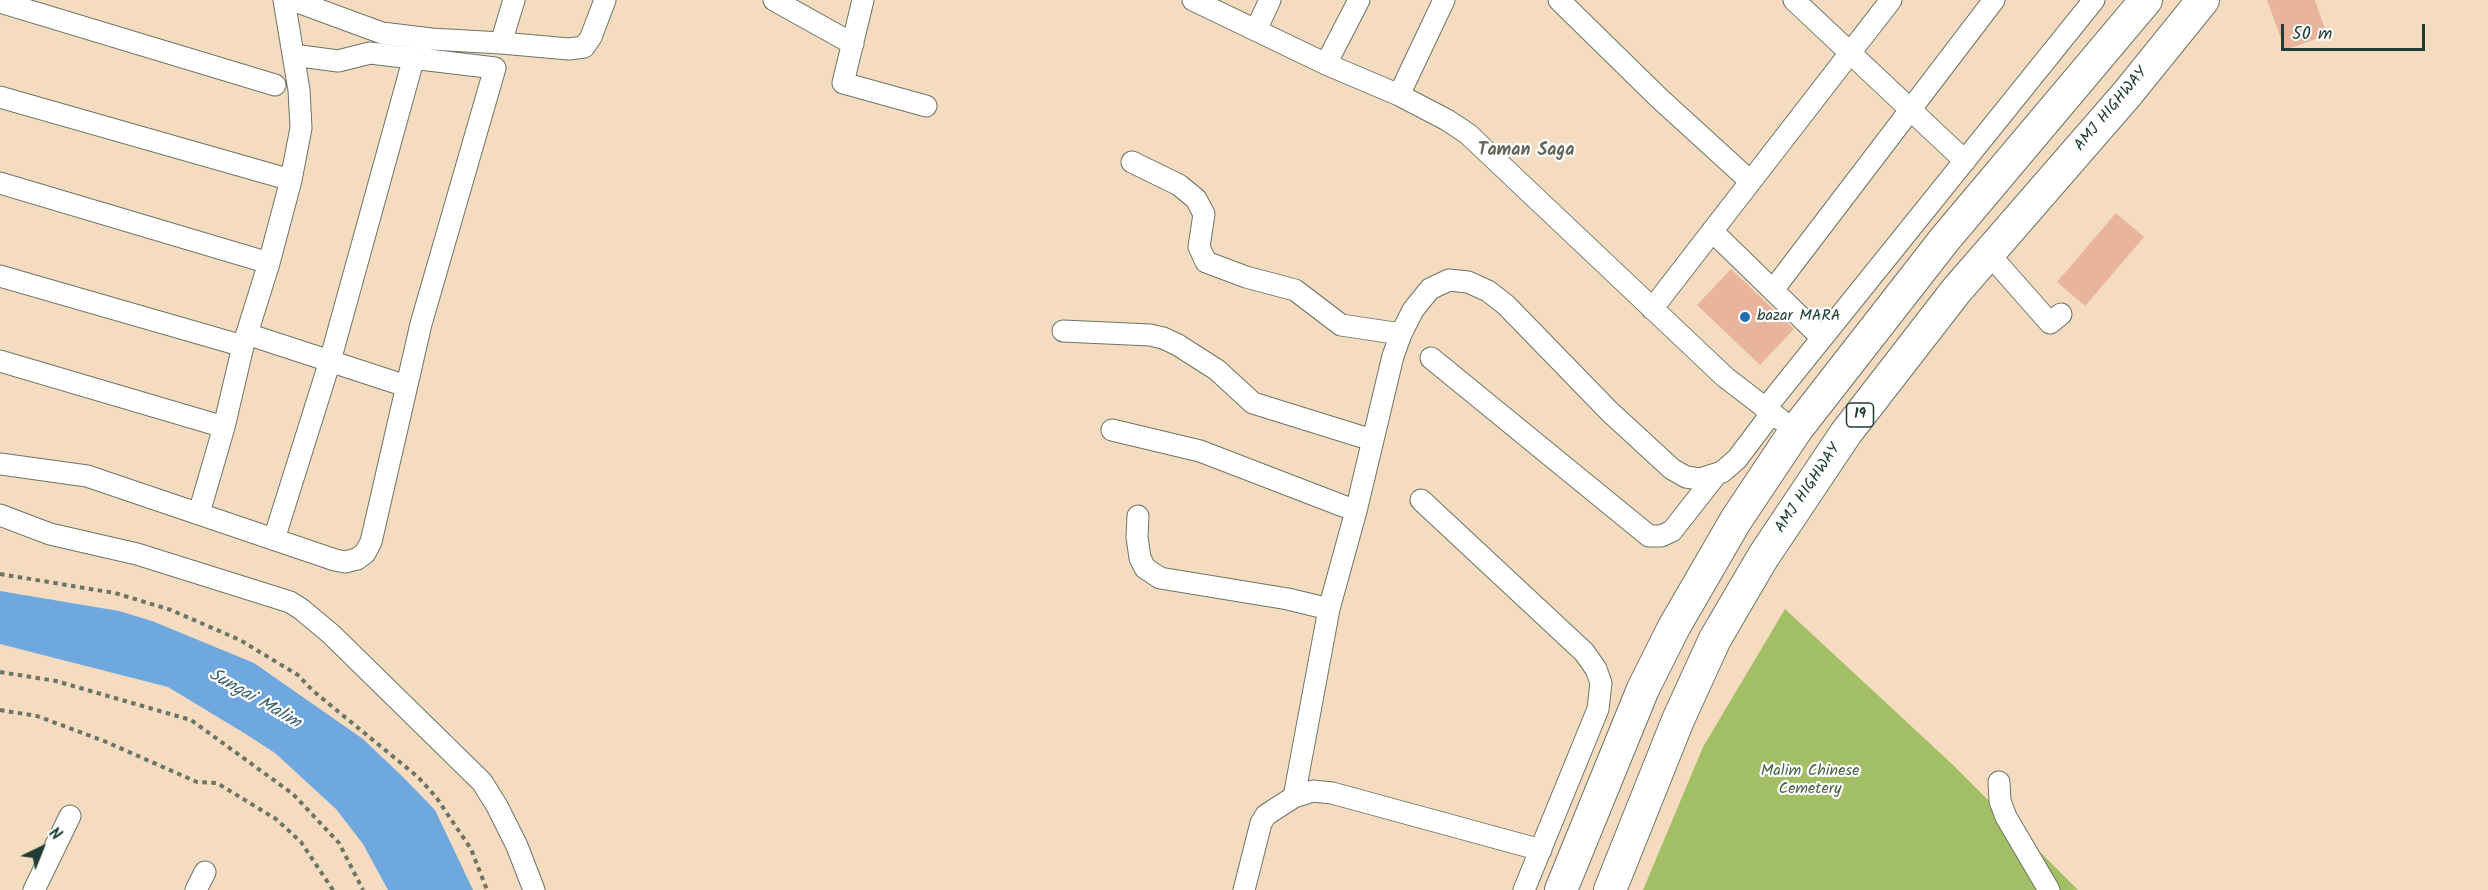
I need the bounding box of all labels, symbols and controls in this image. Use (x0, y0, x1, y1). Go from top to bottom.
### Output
scale bar (2284, 12, 2428, 50)
text: 50 m (2292, 20, 2332, 49)
street label: AMJ HIGHWAY (2071, 64, 2153, 156)
district label: Taman Saga (1478, 141, 1574, 163)
place label: bazar MARA (1757, 307, 1841, 327)
marker: bazar MARA (1738, 310, 1752, 324)
road number: 19 (1846, 403, 1874, 427)
street label: AMJ HIGHWAY (1772, 441, 1846, 537)
water label: Sungai Malim (204, 665, 304, 735)
park label: Malim Chinese Cemetery (1761, 762, 1859, 800)
north arrow (12, 818, 72, 878)
text: N (42, 822, 67, 847)

